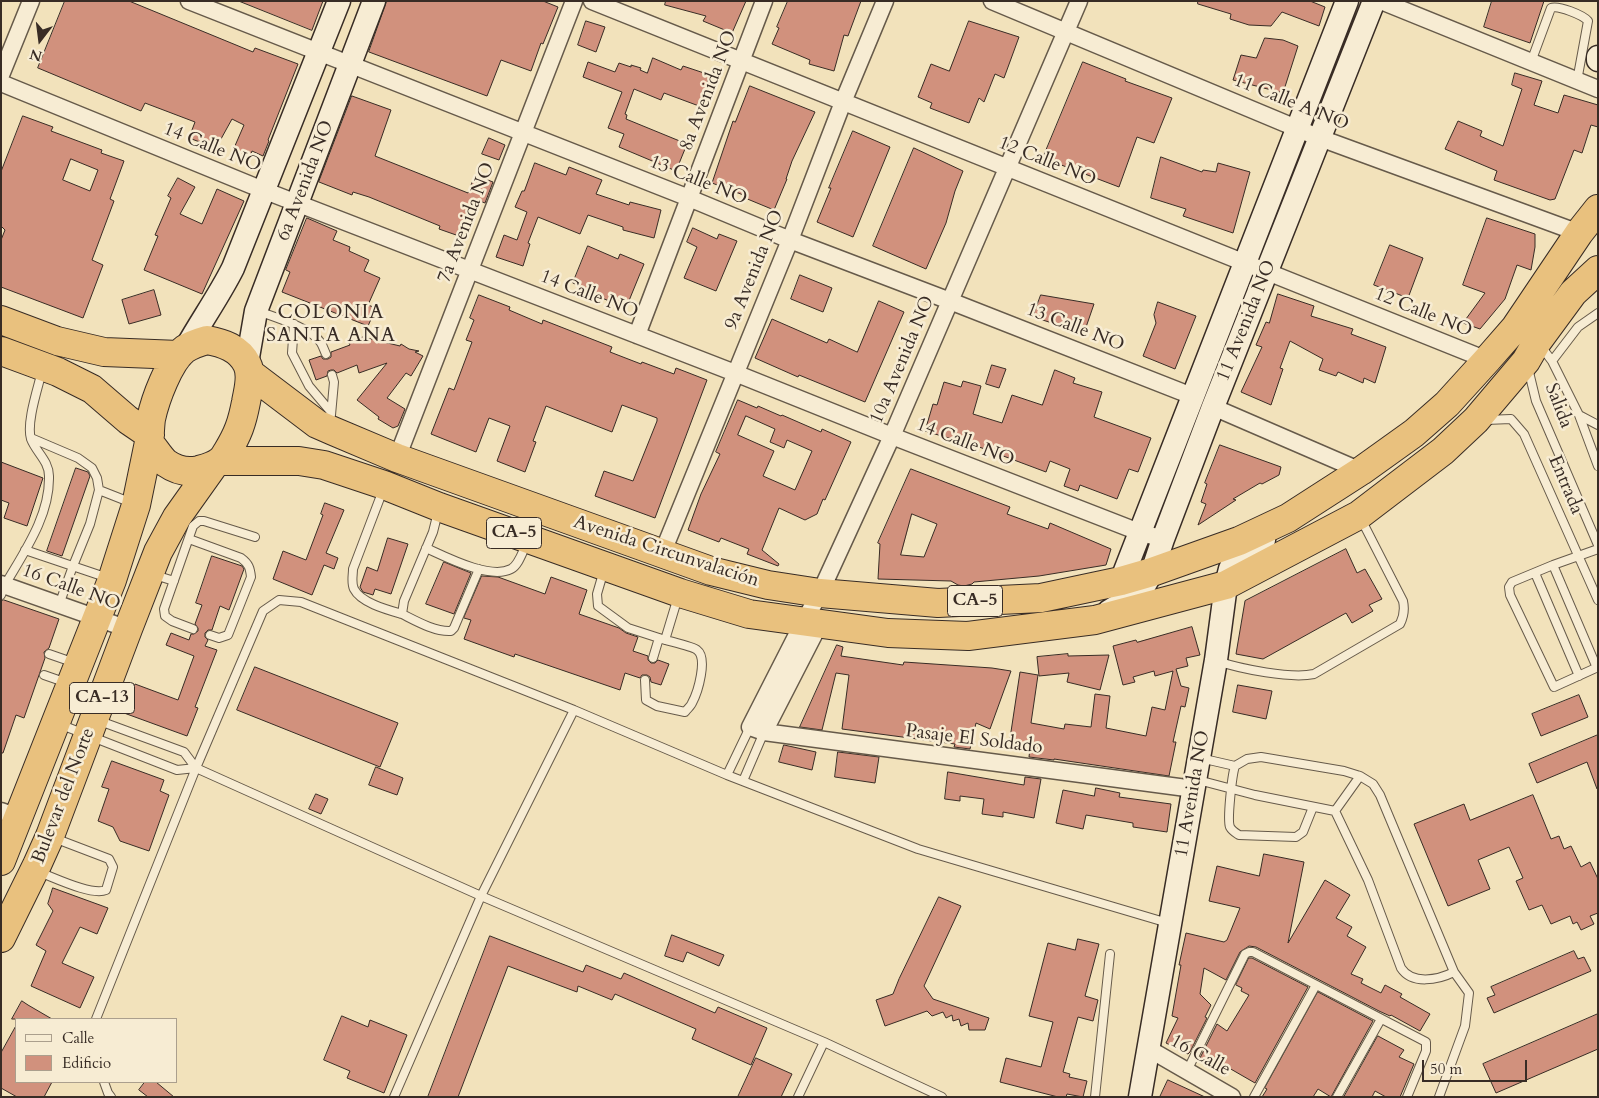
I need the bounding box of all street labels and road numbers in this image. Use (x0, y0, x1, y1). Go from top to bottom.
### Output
street label: 8a Avenida NO (676, 28, 742, 154)
street label: 11 Calle A NO (1230, 70, 1352, 136)
street label: 14 Calle NO (160, 118, 264, 178)
street label: 6a Avenida NO (273, 118, 339, 244)
street label: 12 Calle NO (995, 132, 1099, 192)
street label: 13 Calle NO (646, 151, 750, 211)
street label: 7a Avenida NO (434, 160, 500, 286)
street label: 9a Avenida NO (721, 207, 789, 333)
street label: 11 Avenida NO (1212, 257, 1282, 385)
street label: 14 Calle NO (537, 266, 641, 324)
street label: 12 Calle NO (1371, 283, 1475, 343)
street label: 10a Avenida NO (866, 293, 940, 427)
street label: 13 Calle NO (1023, 299, 1127, 357)
street label: Salida (1539, 380, 1577, 432)
street label: 14 Calle NO (913, 414, 1017, 472)
street label: Entrada (1542, 452, 1588, 518)
street label: Avenida Circunvalación (570, 511, 762, 593)
road number: CA-5 (486, 518, 542, 548)
street label: 16 Calle NO (19, 560, 123, 616)
road number: CA-5 (948, 586, 1002, 616)
road number: CA-13 (70, 682, 134, 714)
street label: Pasaje El Soldado (904, 720, 1044, 760)
street label: Bulevar del Norte (28, 725, 100, 867)
street label: 11 Avenida NO (1171, 729, 1215, 859)
street label: 16 Calle (1166, 1030, 1234, 1082)

